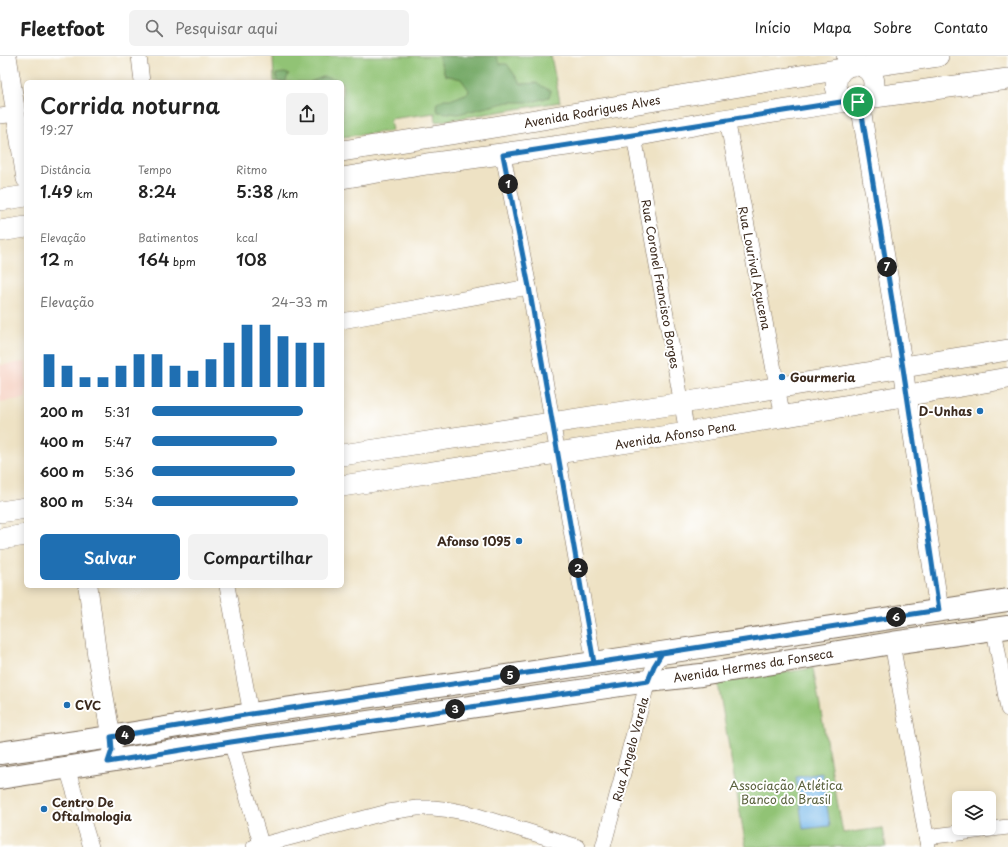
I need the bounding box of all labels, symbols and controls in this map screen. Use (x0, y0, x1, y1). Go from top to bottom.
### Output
search box (129, 10, 409, 46)
text: Fleetfoot (20, 14, 105, 42)
text: Pesquisar aqui (175, 16, 278, 39)
icon: search (143, 17, 165, 39)
text: Início (755, 17, 791, 38)
text: Mapa (813, 17, 851, 38)
text: Sobre (873, 17, 912, 38)
text: Contato (934, 17, 988, 38)
pin (841, 85, 875, 119)
text: Corrida noturna (40, 88, 220, 121)
street label: Avenida Rodrigues Alves (522, 90, 662, 132)
icon: arrive (847, 91, 869, 113)
button: share (286, 93, 328, 135)
text: 19:27 (40, 120, 73, 139)
text: Distância (40, 161, 91, 178)
text: Tempo (138, 161, 172, 178)
text: Ritmo (236, 161, 267, 178)
pin: 1 (498, 174, 518, 194)
text: 1 (505, 175, 511, 192)
text: 1.49 (40, 178, 73, 204)
text: 8:24 (138, 178, 177, 204)
text: 5:38 (236, 178, 274, 204)
text: km (73, 185, 93, 202)
text: /km (274, 185, 298, 202)
street label: Rua Coronel Francisco Borges (637, 198, 685, 371)
street label: Rua Lourival Açucena (734, 205, 776, 332)
text: Elevação (40, 229, 86, 246)
text: Batimentos (138, 229, 198, 246)
text: kcal (236, 229, 258, 246)
text: 12 (40, 246, 60, 272)
text: 164 (138, 246, 169, 272)
text: 108 (236, 246, 267, 272)
text: m (60, 253, 74, 270)
text: bpm (169, 253, 196, 270)
pin: 7 (877, 257, 897, 277)
text: 7 (884, 258, 890, 275)
text: Elevação (40, 292, 94, 311)
text: 24–33 m (271, 292, 328, 311)
place label: Gourmeria (790, 368, 856, 386)
marker: Gourmeria (777, 372, 787, 382)
text: 200 m (40, 402, 84, 421)
text: 5:31 (104, 402, 130, 421)
place label: D-Unhas (919, 402, 972, 420)
marker: D-Unhas (975, 406, 985, 416)
street label: Avenida Afonso Pena (613, 416, 737, 453)
text: 400 m (40, 432, 84, 451)
text: 5:47 (104, 432, 131, 451)
text: 600 m (40, 462, 84, 481)
text: 5:36 (104, 462, 134, 481)
text: 800 m (40, 492, 83, 511)
text: 5:34 (104, 492, 133, 511)
place label: Afonso 1095 (437, 532, 511, 550)
button: Salvar (40, 534, 180, 580)
button: Compartilhar (188, 534, 328, 580)
marker: Afonso 1095 (514, 536, 524, 546)
pin: 2 (568, 558, 588, 578)
text: 2 (574, 559, 582, 576)
pin: 6 (886, 607, 906, 627)
text: 6 (892, 608, 900, 625)
street label: Avenida Hermes da Fonseca (672, 643, 835, 687)
pin: 5 (500, 665, 520, 685)
text: 5 (506, 666, 514, 683)
street label: Rua Ângelo Varela (607, 694, 653, 803)
place label: CVC (75, 696, 101, 714)
pin: 3 (445, 699, 465, 719)
marker: CVC (62, 700, 72, 710)
text: 3 (451, 700, 459, 717)
pin: 4 (115, 725, 135, 745)
text: 4 (121, 726, 129, 743)
park label: Associação Atlética Banco do Brasil (729, 776, 843, 808)
map controls (952, 791, 996, 835)
button: layers (952, 791, 996, 835)
place label: Centro De Oftalmologia (52, 793, 133, 825)
marker: Centro De Oftalmologia (39, 804, 49, 814)

